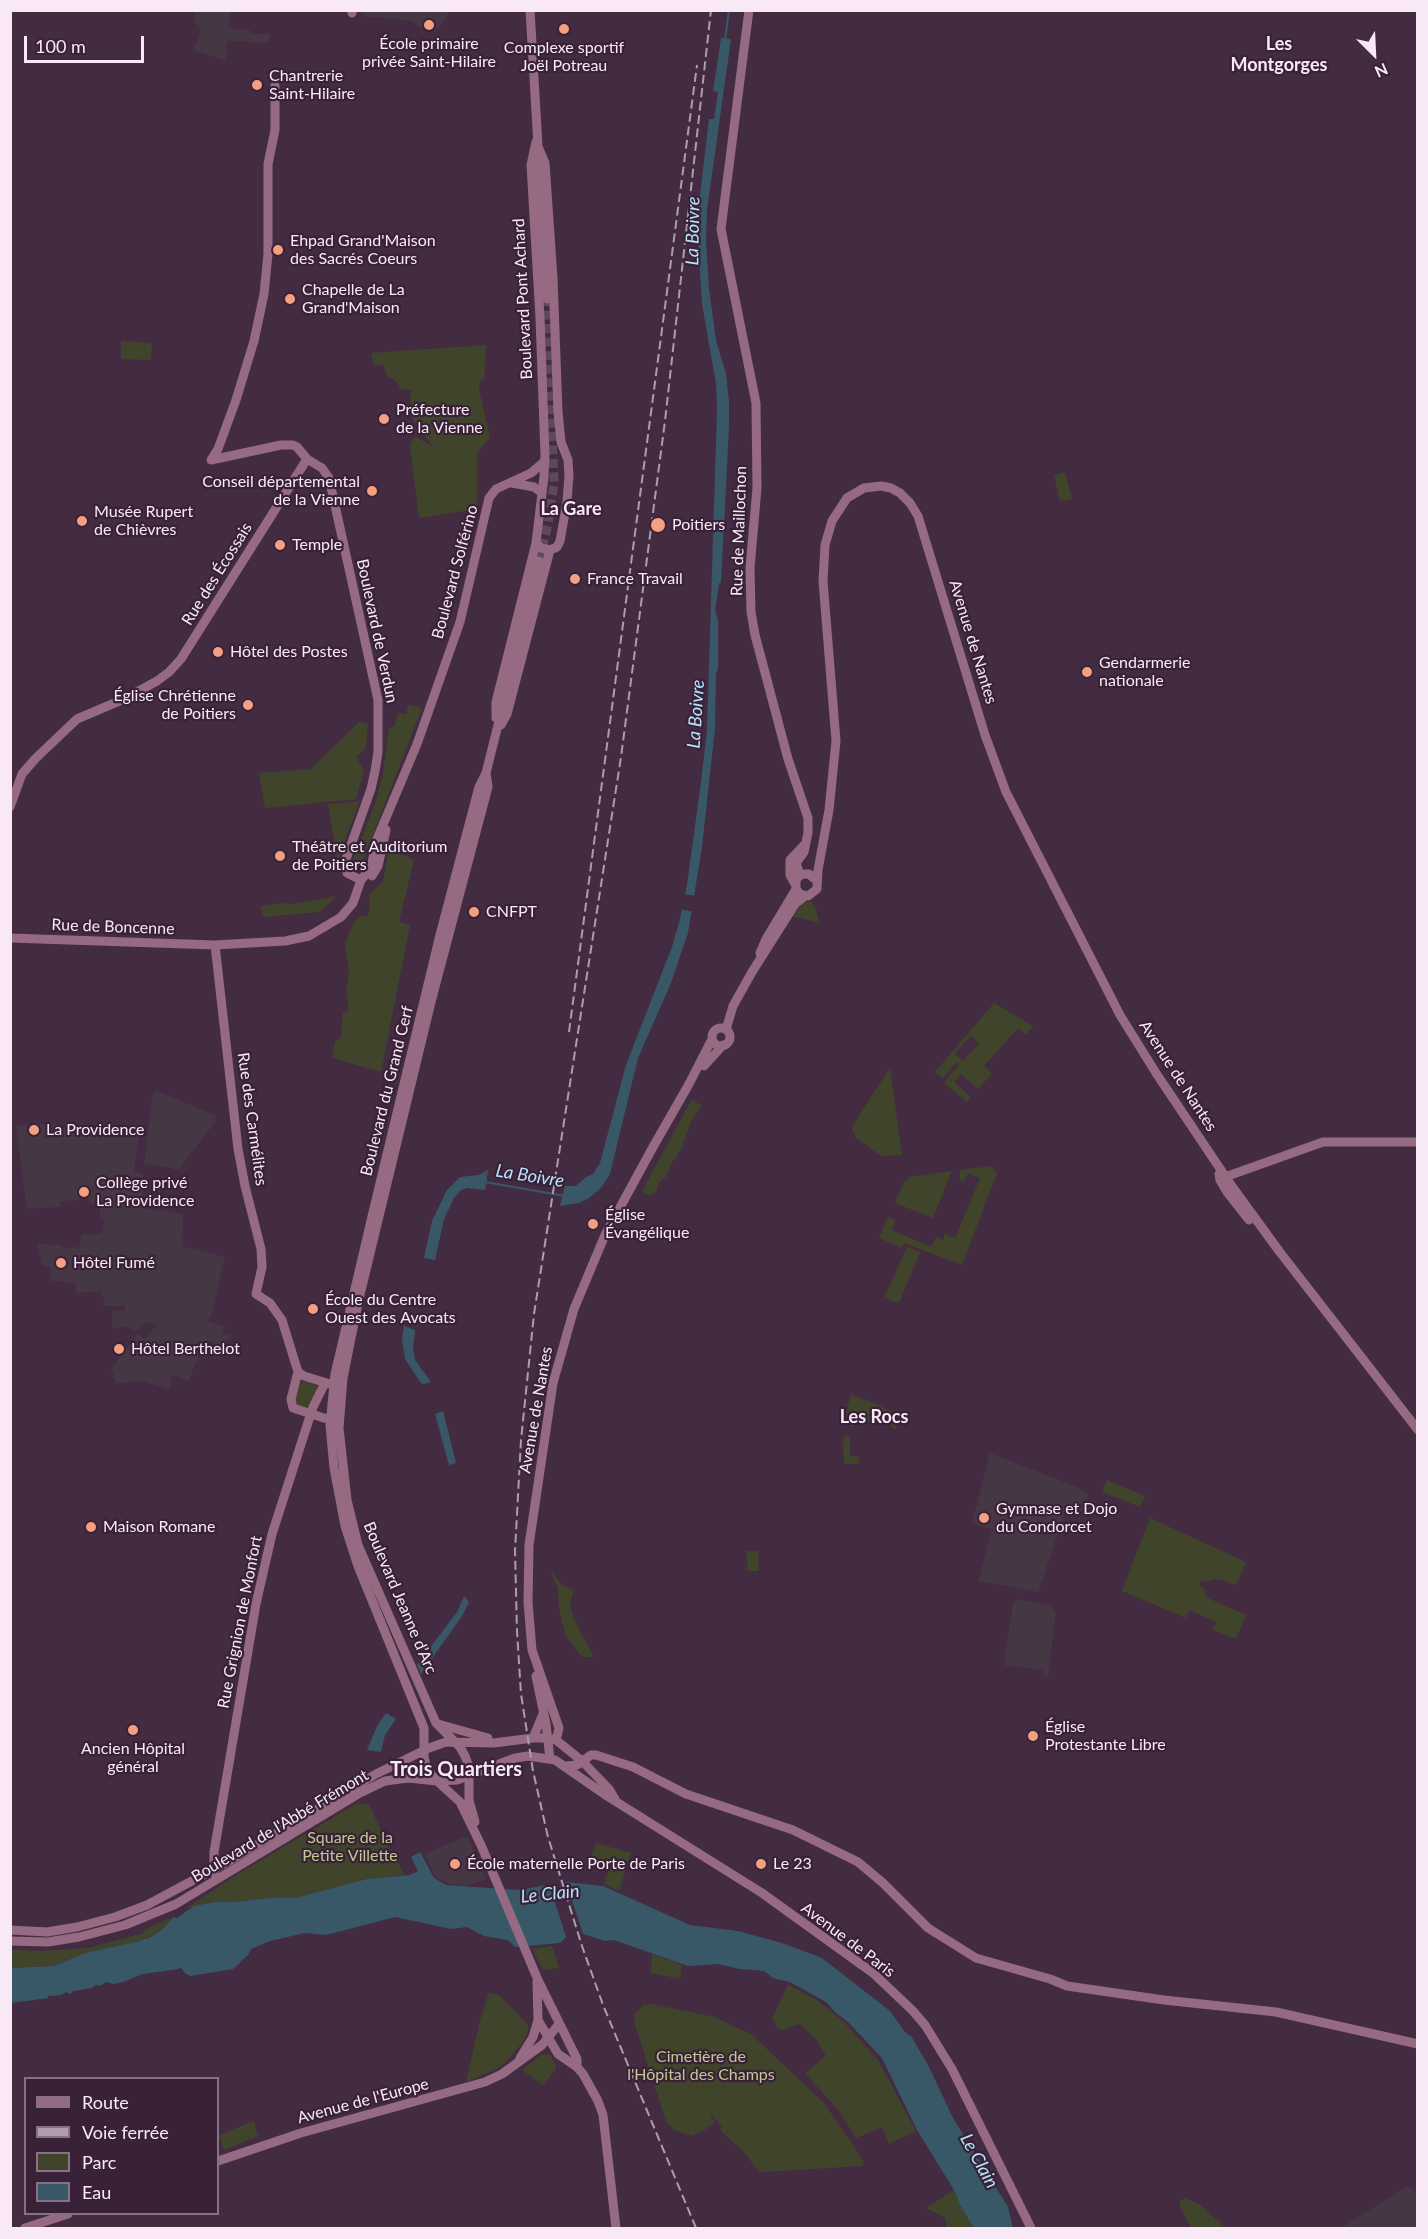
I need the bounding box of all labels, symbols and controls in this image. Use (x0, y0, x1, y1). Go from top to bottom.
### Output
marker: École primaire privée Saint-Hilaire (422, 18, 436, 32)
marker: Complexe sportif Joël Potreau (557, 22, 571, 36)
scale bar (27, 24, 147, 62)
north arrow (1344, 24, 1404, 84)
district label: Les Montgorges (1231, 33, 1327, 76)
place label: École primaire privée Saint-Hilaire (362, 34, 496, 72)
text: 100 m (35, 35, 86, 57)
place label: Complexe sportif Joël Potreau (504, 38, 624, 76)
text: N (1372, 60, 1391, 82)
place label: Chantrerie Saint-Hilaire (269, 66, 355, 104)
marker: Chantrerie Saint-Hilaire (250, 78, 264, 92)
water label: La Boivre (682, 196, 704, 266)
street label: Boulevard Pont Achard (509, 218, 537, 380)
place label: Ehpad Grand'Maison des Sacrés Coeurs (290, 231, 436, 269)
marker: Ehpad Grand'Maison des Sacrés Coeurs (271, 243, 285, 257)
place label: Chapelle de La Grand'Maison (302, 280, 405, 318)
marker: Chapelle de La Grand'Maison (283, 292, 297, 306)
place label: Préfecture de la Vienne (396, 400, 483, 438)
marker: Préfecture de la Vienne (377, 412, 391, 426)
street label: Rue de Maillochon (727, 466, 751, 596)
place label: Conseil départemental de la Vienne (202, 472, 360, 510)
marker: Conseil départemental de la Vienne (365, 484, 379, 498)
district label: La Gare (540, 498, 602, 520)
place label: Musée Rupert de Chièvres (94, 502, 193, 540)
street label: Boulevard Solférino (428, 503, 482, 641)
marker: Musée Rupert de Chièvres (75, 514, 89, 528)
place label: Poitiers (672, 515, 725, 535)
marker: Poitiers (649, 516, 667, 534)
street label: Rue des Écossais (178, 519, 256, 629)
place label: Temple (292, 535, 342, 555)
marker: Temple (273, 538, 287, 552)
street label: Boulevard de Verdun (352, 557, 402, 705)
place label: France Travail (587, 569, 683, 589)
marker: France Travail (568, 572, 582, 586)
street label: Avenue de Nantes (945, 578, 1001, 706)
place label: Hôtel des Postes (230, 642, 348, 662)
marker: Hôtel des Postes (211, 645, 225, 659)
place label: Gendarmerie nationale (1099, 653, 1190, 691)
marker: Gendarmerie nationale (1080, 665, 1094, 679)
water label: La Boivre (683, 679, 709, 749)
place label: Église Chrétienne de Poitiers (113, 686, 236, 724)
marker: Église Chrétienne de Poitiers (241, 698, 255, 712)
place label: Théâtre et Auditorium de Poitiers (292, 837, 447, 875)
marker: Théâtre et Auditorium de Poitiers (273, 849, 287, 863)
place label: CNFPT (486, 902, 537, 922)
marker: CNFPT (467, 905, 481, 919)
street label: Rue de Boncenne (51, 915, 175, 939)
street label: Boulevard du Grand Cerf (357, 1004, 417, 1178)
street label: Avenue de Nantes (1135, 1017, 1221, 1135)
street label: Rue des Carmélites (233, 1051, 271, 1187)
place label: La Providence (46, 1120, 144, 1140)
marker: La Providence (27, 1123, 41, 1137)
water label: La Boivre (494, 1160, 566, 1192)
place label: Collège privé La Providence (96, 1173, 194, 1211)
marker: Collège privé La Providence (77, 1185, 91, 1199)
place label: Église Évangélique (605, 1205, 689, 1243)
marker: Église Évangélique (586, 1217, 600, 1231)
place label: Hôtel Fumé (73, 1253, 155, 1273)
marker: Hôtel Fumé (54, 1256, 68, 1270)
place label: École du Centre Ouest des Avocats (325, 1290, 456, 1328)
marker: École du Centre Ouest des Avocats (306, 1302, 320, 1316)
place label: Hôtel Berthelot (131, 1339, 240, 1359)
marker: Hôtel Berthelot (112, 1342, 126, 1356)
street label: Avenue de Nantes (515, 1345, 557, 1475)
district label: Les Rocs (840, 1406, 908, 1428)
place label: Gymnase et Dojo du Condorcet (996, 1499, 1117, 1537)
marker: Gymnase et Dojo du Condorcet (977, 1511, 991, 1525)
place label: Maison Romane (103, 1517, 215, 1537)
street label: Boulevard Jeanne d’Arc (359, 1519, 441, 1677)
marker: Maison Romane (84, 1520, 98, 1534)
street label: Rue Grignion de Monfort (214, 1534, 266, 1710)
place label: Église Protestante Libre (1045, 1717, 1166, 1755)
marker: Ancien Hôpital général (126, 1723, 140, 1737)
marker: Église Protestante Libre (1026, 1729, 1040, 1743)
place label: Ancien Hôpital général (81, 1739, 185, 1777)
district label: Trois Quartiers (390, 1758, 522, 1782)
street label: Boulevard de l'Abbé Frémont (188, 1766, 372, 1886)
park label: Square de la Petite Villette (302, 1828, 398, 1866)
place label: École maternelle Porte de Paris (467, 1854, 685, 1874)
place label: Le 23 (773, 1854, 812, 1874)
marker: École maternelle Porte de Paris (448, 1857, 462, 1871)
marker: Le 23 (754, 1857, 768, 1871)
water label: Le Clain (520, 1880, 580, 1908)
street label: Avenue de Paris (797, 1898, 899, 1982)
park label: Cimetière de l'Hôpital des Champs (627, 2047, 775, 2085)
street label: Avenue de l'Europe (295, 2074, 431, 2128)
legend (24, 2077, 219, 2215)
text: Route (82, 2091, 129, 2113)
text: Voie ferrée (82, 2121, 169, 2143)
water label: Le Clain (955, 2130, 1003, 2192)
text: Parc (82, 2151, 116, 2173)
text: Eau (82, 2181, 111, 2203)

